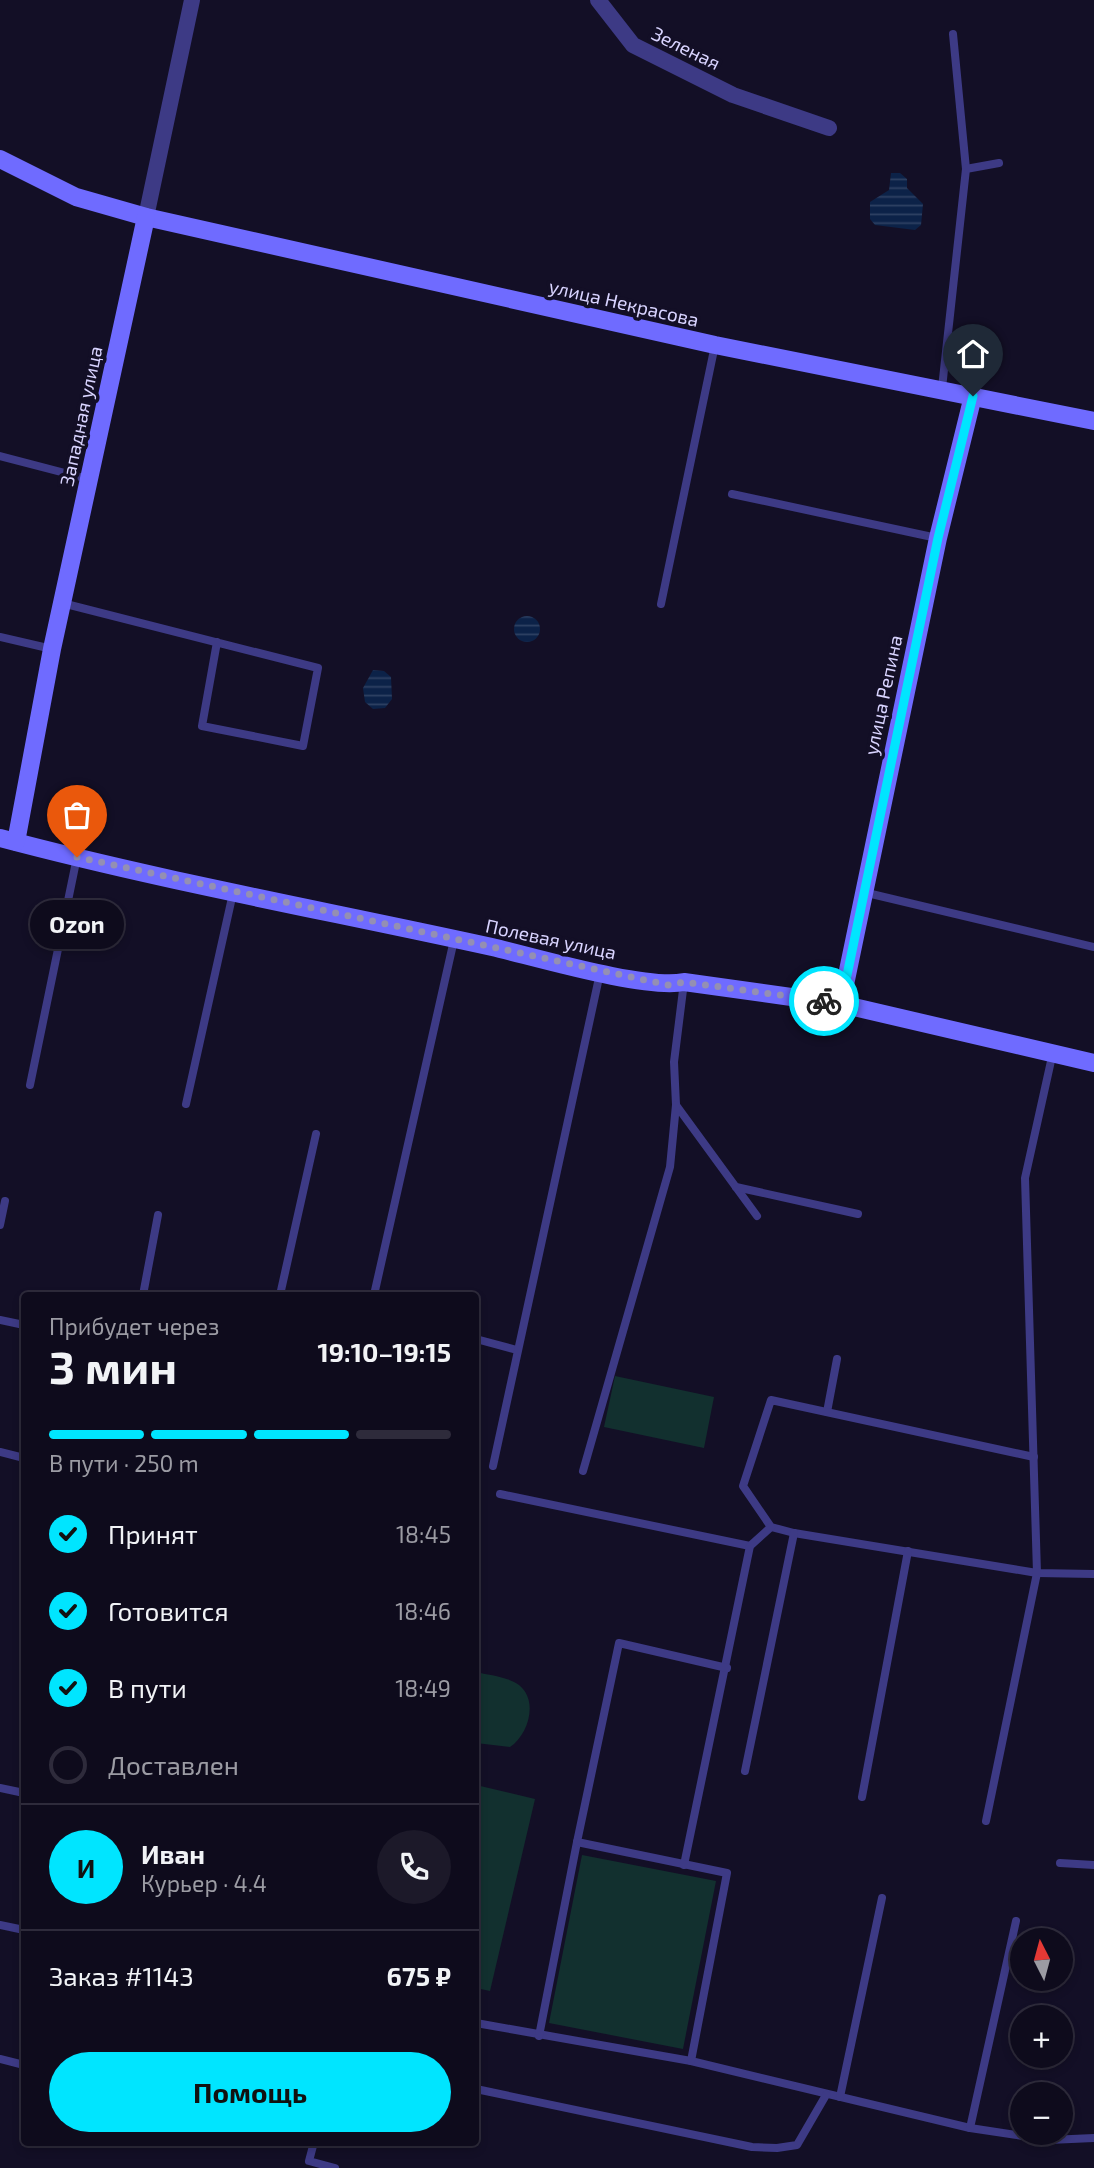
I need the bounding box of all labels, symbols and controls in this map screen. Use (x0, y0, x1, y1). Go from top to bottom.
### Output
street label: Зеленая (648, 21, 724, 74)
street label: улица Некрасова (547, 274, 701, 332)
pin (943, 324, 1003, 396)
icon: home (954, 335, 992, 373)
street label: Западная улица (54, 344, 108, 488)
street label: улица Репина (859, 633, 907, 757)
pin (47, 785, 107, 857)
icon: bag (58, 796, 96, 834)
callout: Ozon (30, 899, 124, 948)
text: Ozon (49, 910, 105, 938)
street label: Полевая улица (483, 913, 619, 965)
courier (789, 966, 859, 1036)
icon: bike (805, 982, 843, 1020)
text: Прибудет через (49, 1312, 219, 1340)
text: 19:10–19:15 (318, 1336, 451, 1367)
text: 3 мин (49, 1338, 177, 1393)
text: В пути · 250 m (49, 1449, 199, 1477)
icon: check (49, 1515, 87, 1553)
text: Принят (108, 1518, 198, 1549)
text: 18:45 (396, 1520, 451, 1548)
icon: check (49, 1592, 87, 1630)
text: Готовится (108, 1595, 229, 1626)
text: 18:46 (395, 1597, 451, 1625)
icon: check (49, 1669, 87, 1707)
text: В пути (108, 1672, 187, 1703)
text: 18:49 (395, 1674, 451, 1702)
text: Доставлен (108, 1749, 239, 1780)
button: phone (377, 1830, 451, 1904)
text: Иван (141, 1838, 205, 1869)
text: И (77, 1852, 95, 1883)
text: Курьер · 4.4 (141, 1869, 267, 1897)
north arrow (1010, 1928, 1073, 1992)
map controls (1010, 1928, 1073, 2145)
text: Заказ #1143 (49, 1960, 194, 1991)
text: 675 ₽ (387, 1960, 451, 1991)
button: + (1010, 2005, 1073, 2068)
button: Помощь (49, 2052, 451, 2132)
button: − (1010, 2082, 1073, 2145)

